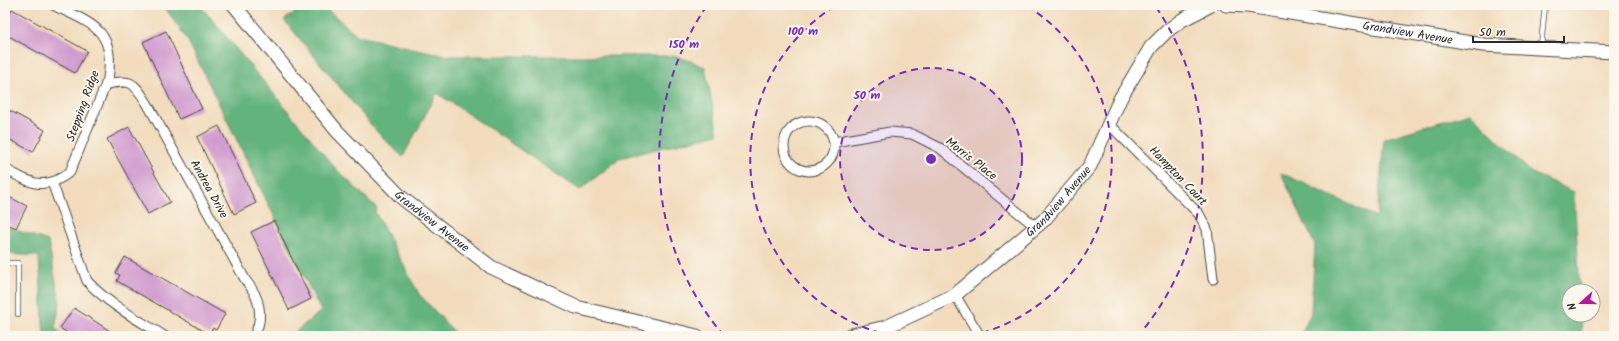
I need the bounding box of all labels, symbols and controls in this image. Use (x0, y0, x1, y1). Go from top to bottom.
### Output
street label: Grandview Avenue (1361, 16, 1455, 49)
scale bar (1473, 18, 1564, 44)
text: 100 m (788, 22, 818, 41)
text: 50 m (1479, 23, 1506, 42)
text: 150 m (669, 35, 699, 54)
street label: Stepping Ridge (61, 67, 105, 144)
text: 50 m (853, 86, 881, 105)
street label: Morris Place (941, 133, 1002, 186)
street label: Hampton Court (1144, 142, 1212, 211)
centre of rings (924, 152, 938, 166)
street label: Andrea Drive (185, 156, 233, 222)
street label: Grandview Avenue (1021, 161, 1096, 241)
street label: Grandview Avenue (390, 186, 474, 257)
north arrow (1561, 283, 1601, 323)
text: N (1563, 300, 1582, 313)

